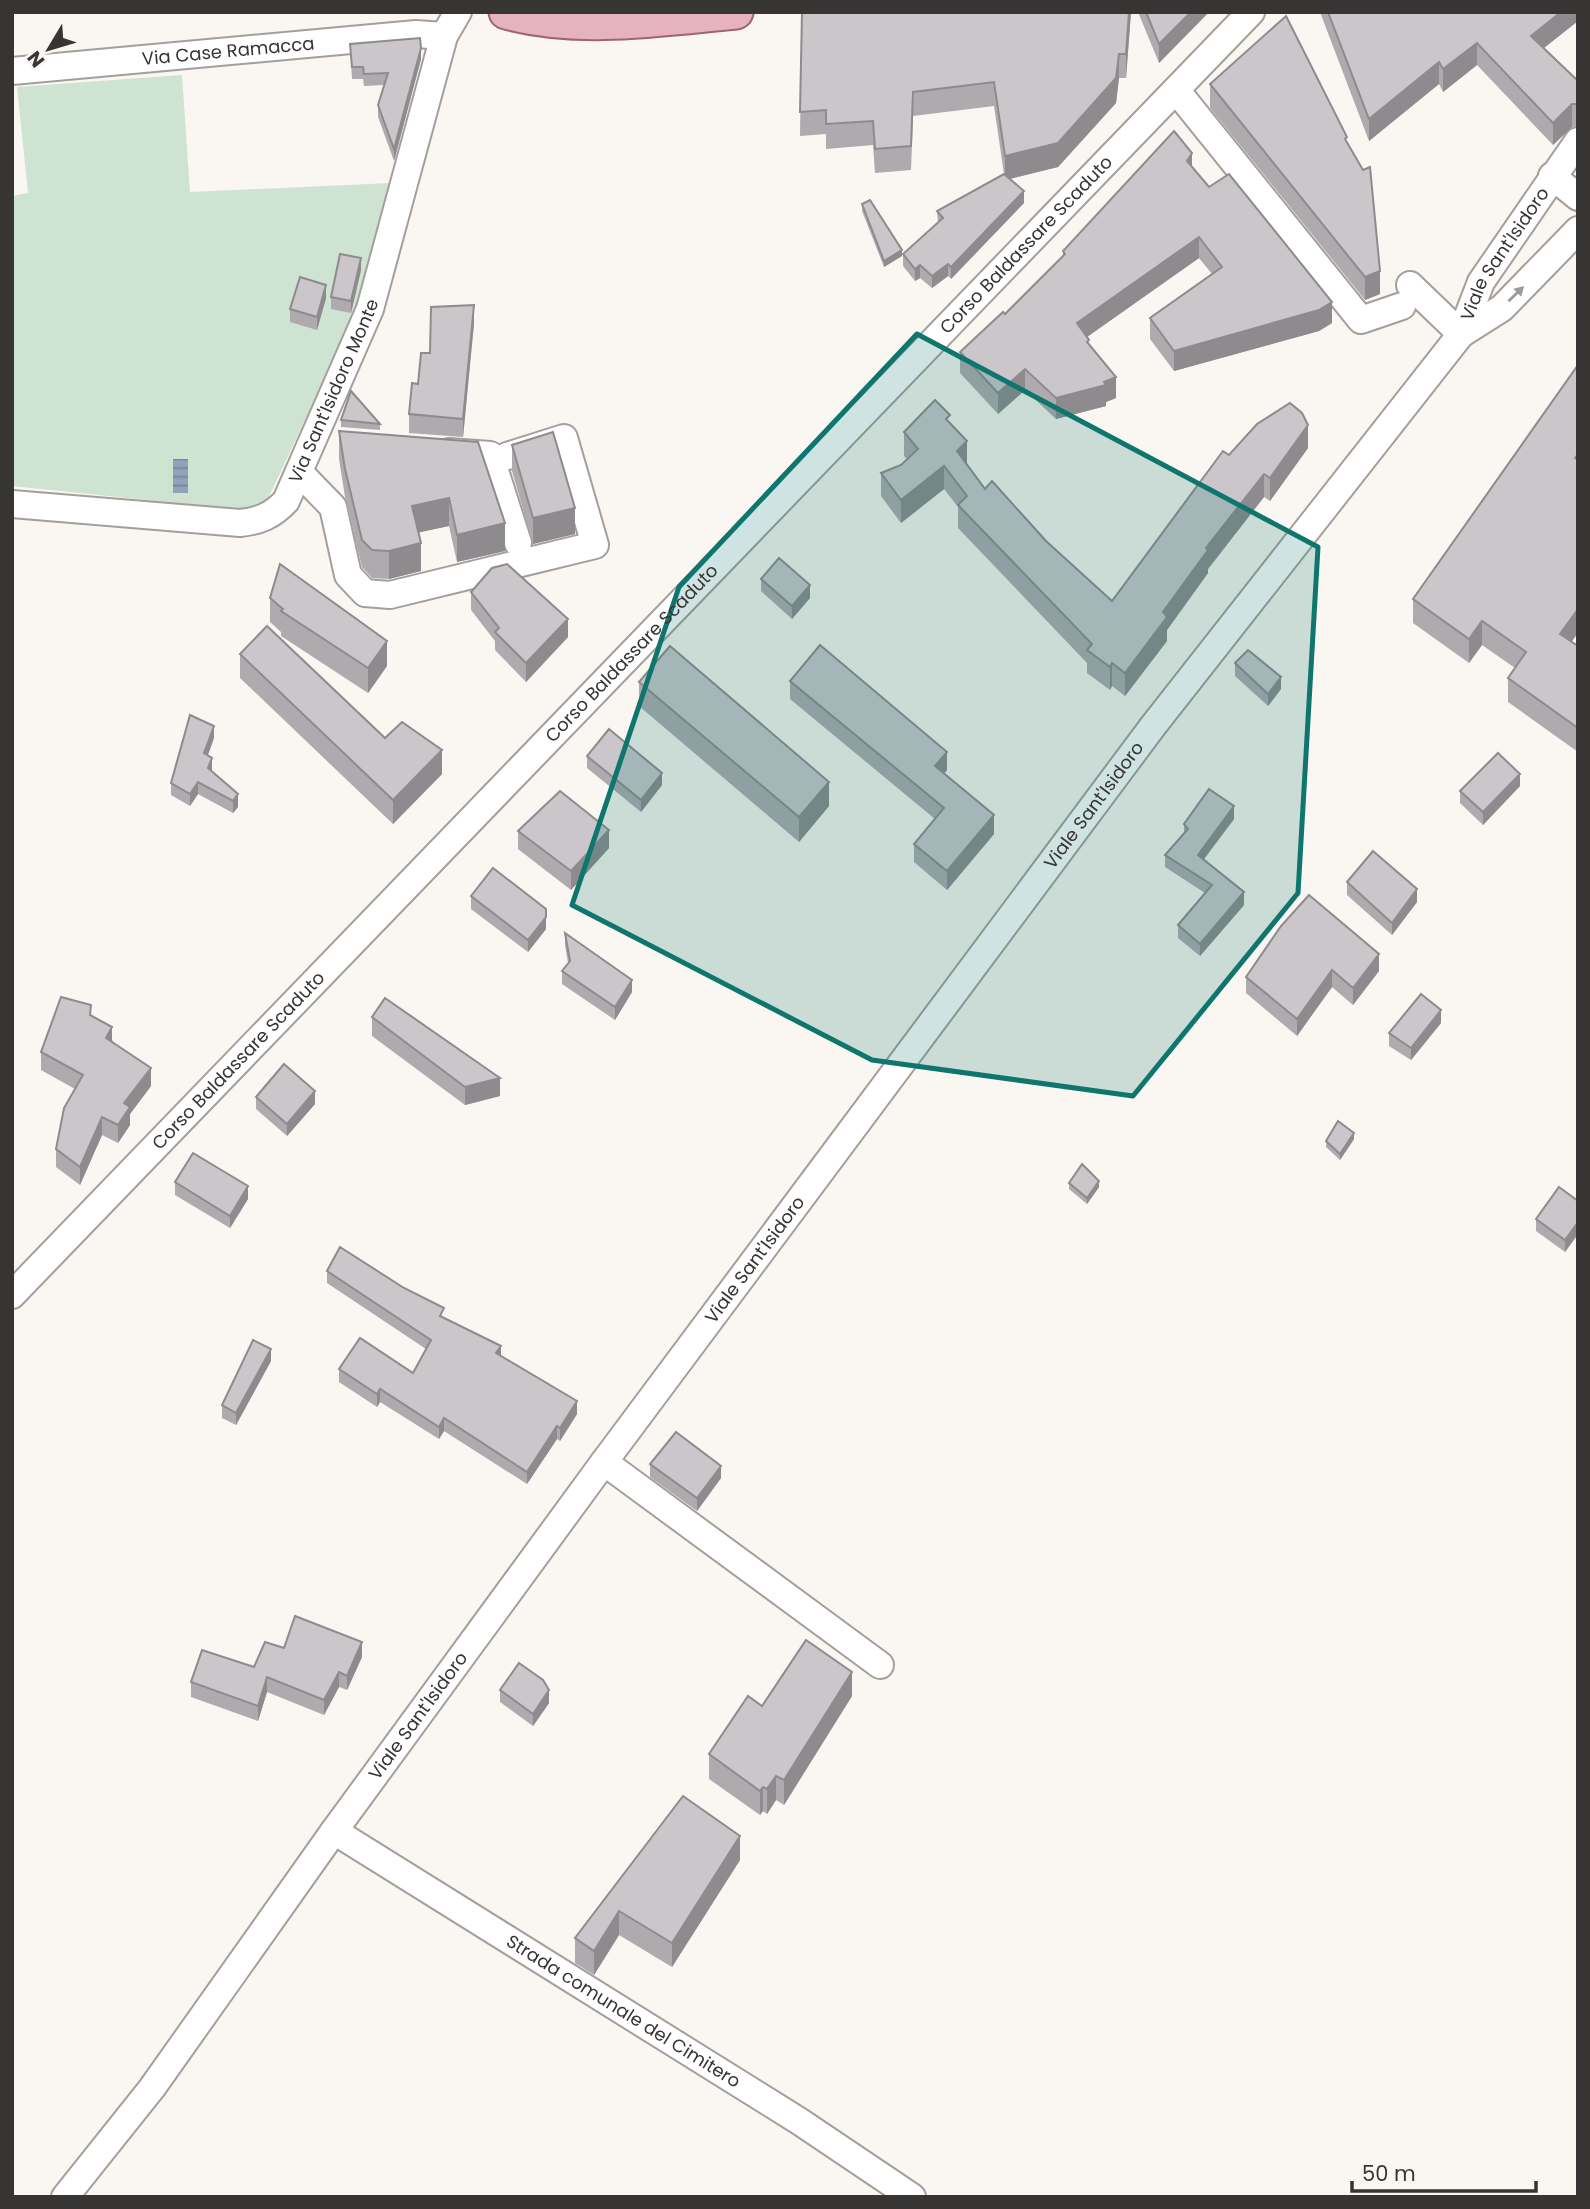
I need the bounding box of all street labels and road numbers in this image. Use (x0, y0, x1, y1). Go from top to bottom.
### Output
street label: Via Case Ramacca (141, 30, 315, 71)
street label: Corso Baldassare Scaduto (934, 150, 1118, 339)
street label: Viale Sant'Isidoro (1454, 182, 1555, 324)
street label: Via Sant'Isidoro Monte (282, 296, 384, 487)
street label: Corso Baldassare Scaduto (539, 558, 723, 748)
street label: Viale Sant'Isidoro (1038, 736, 1149, 874)
street label: Corso Baldassare Scaduto (146, 965, 330, 1155)
street label: Viale Sant'Isidoro (699, 1191, 810, 1328)
street label: Viale Sant'Isidoro (363, 1646, 473, 1785)
street label: Strada comunale del Cimitero (502, 1929, 746, 2094)

